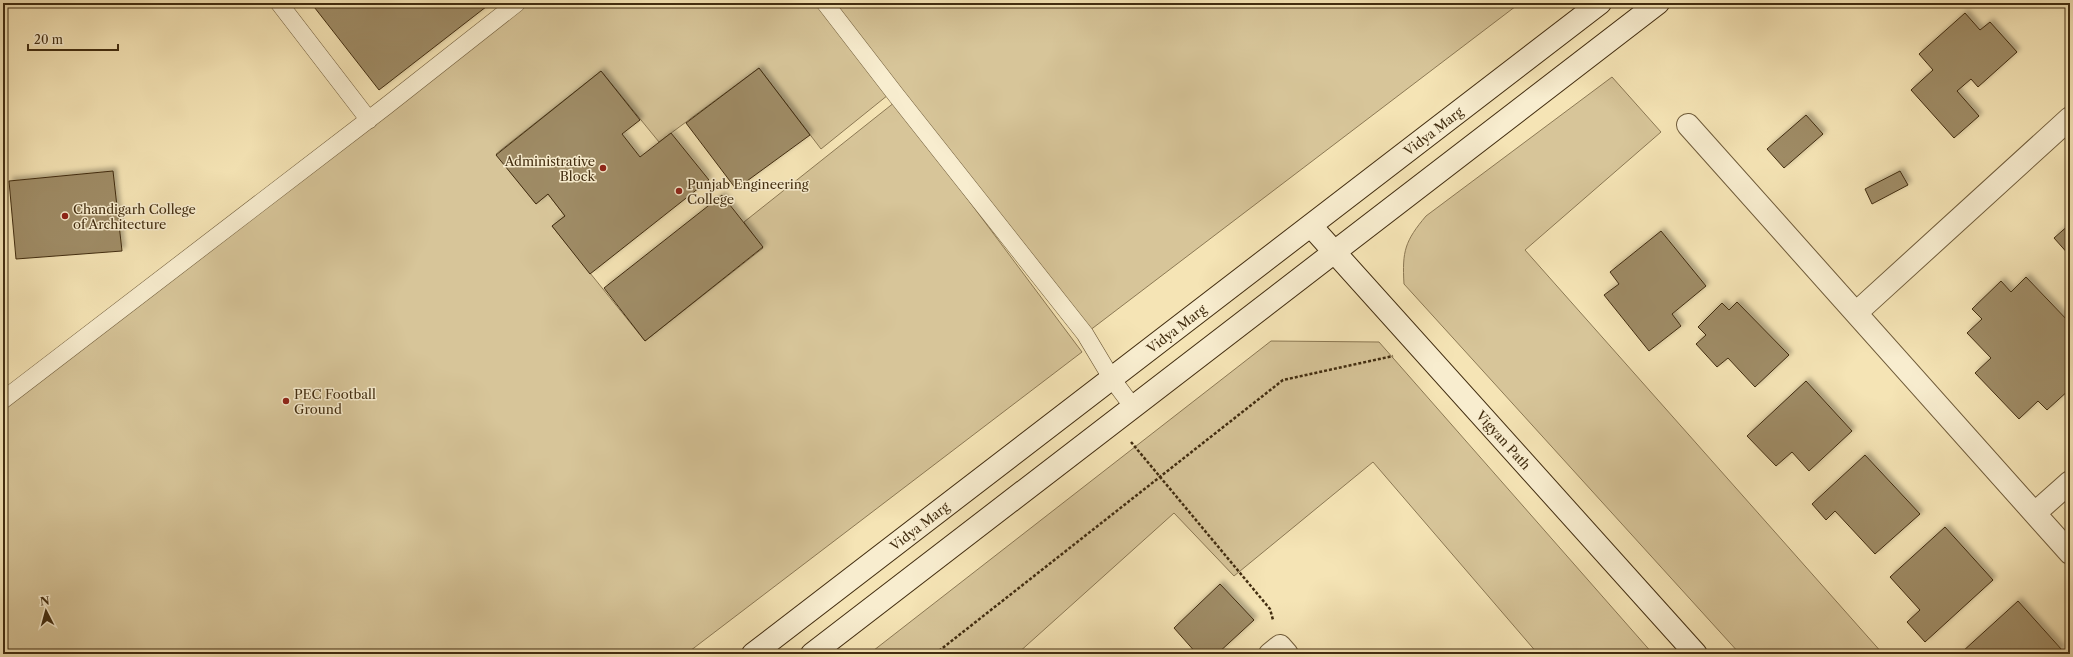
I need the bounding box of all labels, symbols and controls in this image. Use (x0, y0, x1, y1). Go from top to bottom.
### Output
scale bar (28, 26, 118, 52)
text: 20 m (34, 32, 63, 47)
street label: Vidya Marg (1400, 103, 1466, 160)
place label: Administrative Block (504, 153, 595, 184)
marker: Administrative Block (598, 163, 608, 173)
place label: Punjab Engineering College (687, 176, 809, 207)
marker: Punjab Engineering College (674, 186, 684, 196)
place label: Chandigarh College of Architecture (73, 201, 196, 232)
marker: Chandigarh College of Architecture (60, 211, 70, 221)
street label: Vidya Marg (1143, 301, 1209, 357)
place label: PEC Football Ground (294, 386, 376, 417)
marker: PEC Football Ground (281, 396, 291, 406)
street label: Vigyan Path (1472, 407, 1534, 473)
street label: Vidya Marg (886, 498, 952, 554)
north arrow (26, 591, 66, 631)
text: N (39, 594, 51, 609)

